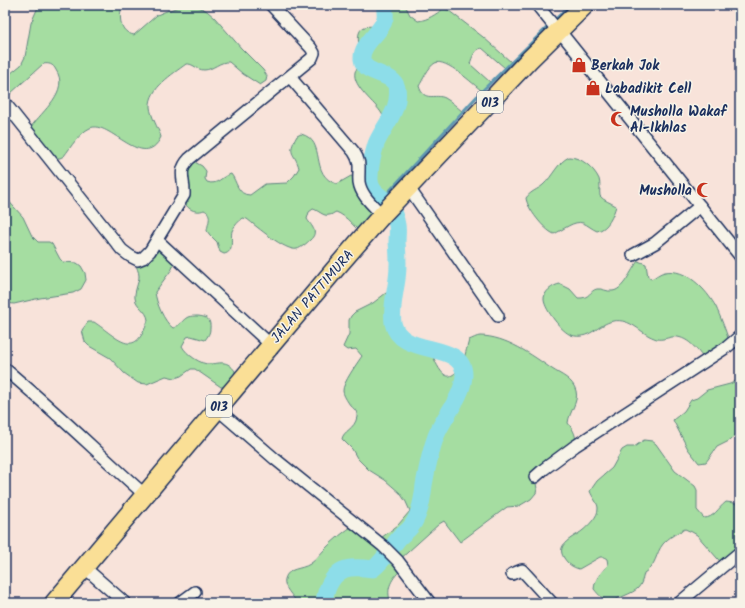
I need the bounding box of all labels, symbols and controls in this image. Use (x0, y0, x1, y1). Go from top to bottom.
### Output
place label: Berkah Jok (591, 55, 660, 77)
shop icon: Berkah Jok (570, 56, 588, 74)
place label: Labadikit Cell (605, 78, 691, 100)
shop icon: Labadikit Cell (584, 79, 602, 97)
road number: 013 (477, 91, 503, 113)
place label: Musholla Wakaf Al-Ikhlas (630, 101, 728, 139)
mosque icon: Musholla Wakaf Al-Ikhlas (609, 110, 627, 128)
place label: Musholla (639, 180, 692, 202)
mosque icon: Musholla (695, 181, 713, 199)
street label: JALAN PATTIMURA (266, 245, 360, 348)
road number: 013 (206, 395, 232, 417)

